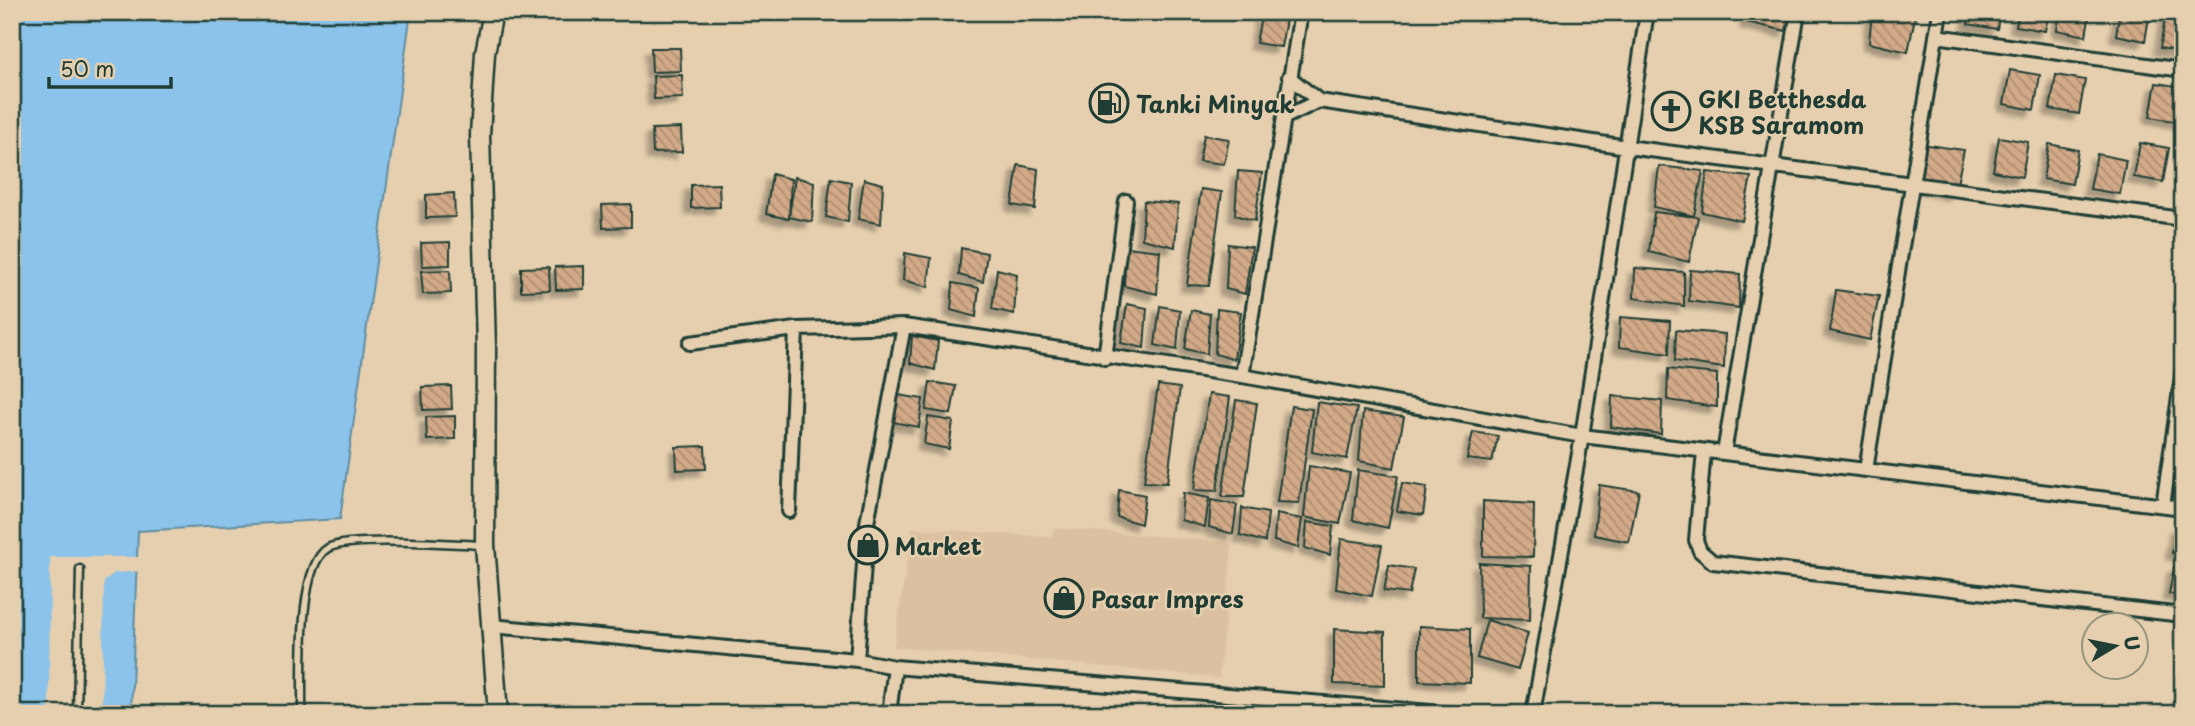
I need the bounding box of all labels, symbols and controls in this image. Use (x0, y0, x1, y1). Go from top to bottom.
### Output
scale bar (49, 46, 172, 90)
text: 50 m (60, 52, 114, 84)
place label: GKI Betthesda KSB Saramom (1698, 81, 1867, 142)
fuel station icon: Tanki Minyak (1088, 82, 1130, 124)
place label: Tanki Minyak (1136, 86, 1295, 121)
church icon: GKI Betthesda KSB Saramom (1650, 90, 1692, 132)
shop icon: Market (847, 524, 889, 566)
place label: Market (895, 528, 982, 563)
shop icon: Pasar Impres (1043, 577, 1085, 619)
place label: Pasar Impres (1091, 581, 1244, 616)
north arrow (2080, 610, 2150, 680)
text: U (2118, 633, 2148, 652)

